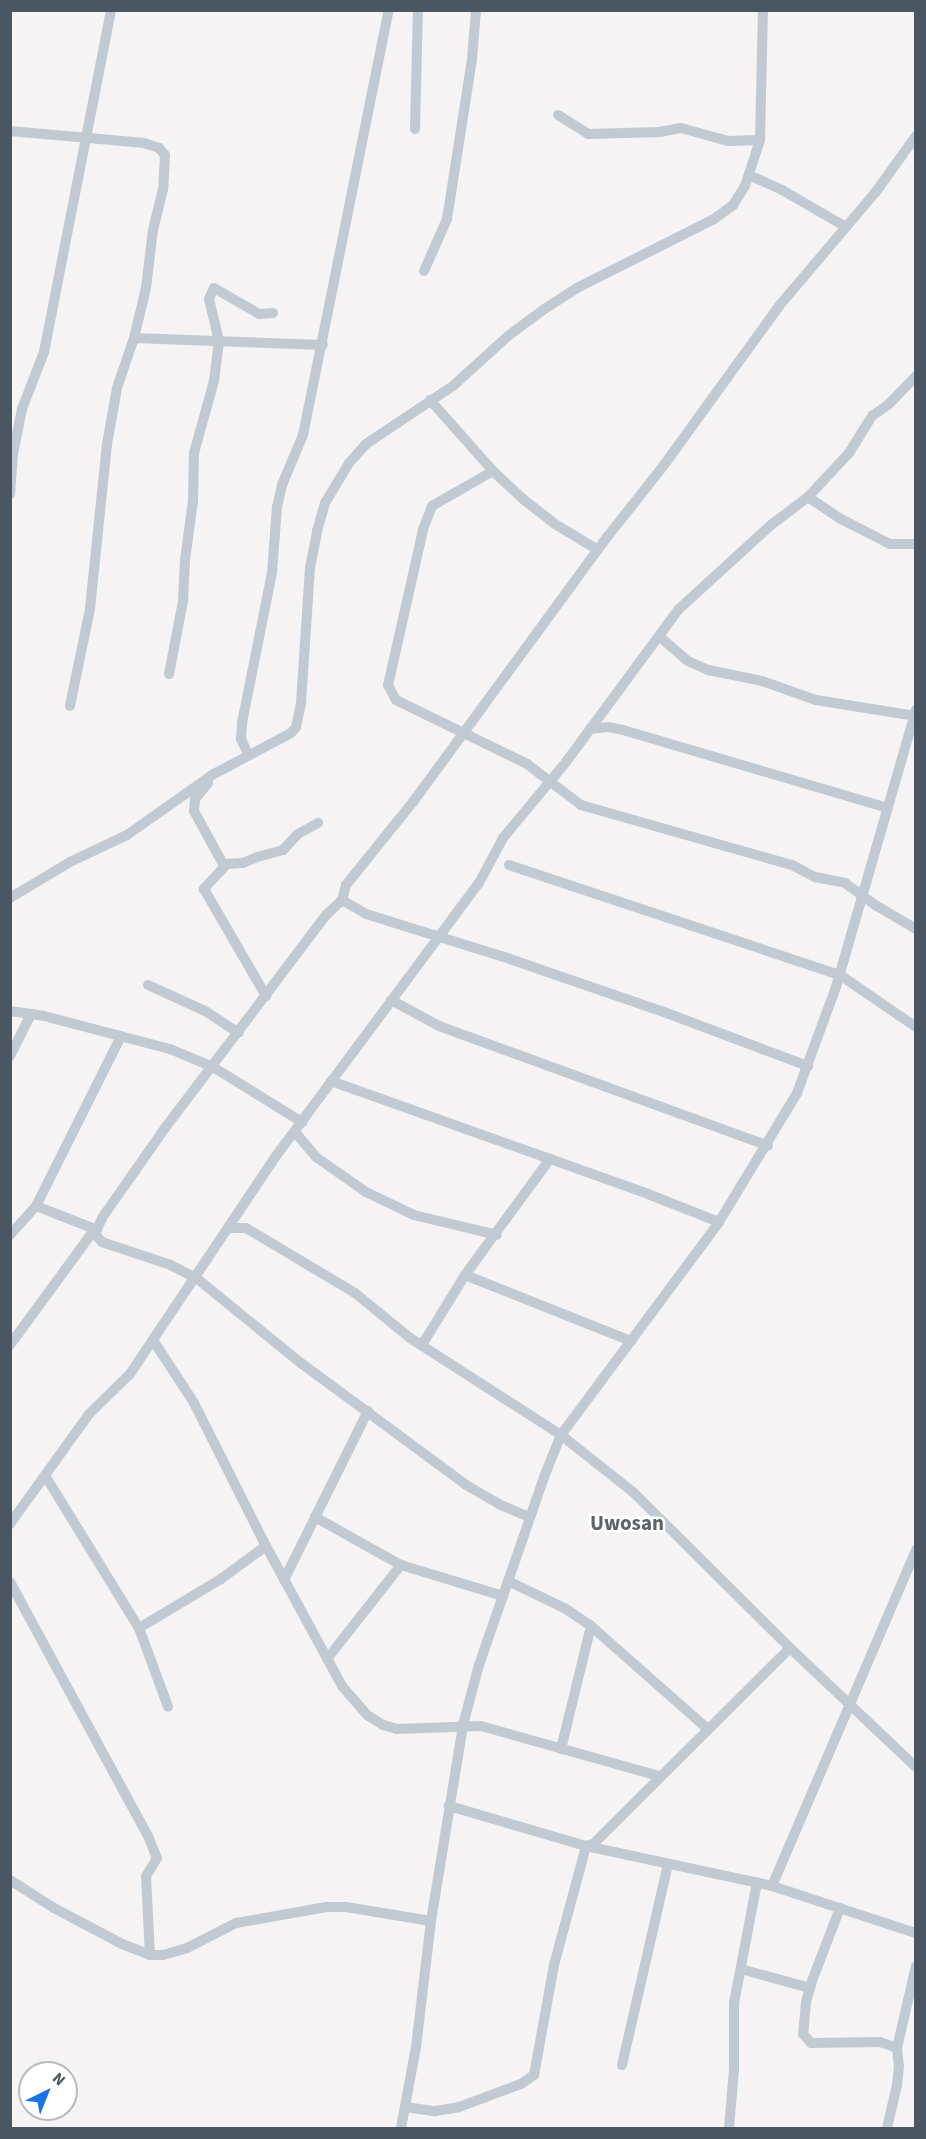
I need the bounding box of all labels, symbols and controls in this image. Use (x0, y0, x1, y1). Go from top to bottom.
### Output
district label: Uwosan (590, 1510, 664, 1536)
north arrow (18, 2061, 78, 2121)
text: N (48, 2068, 70, 2091)

